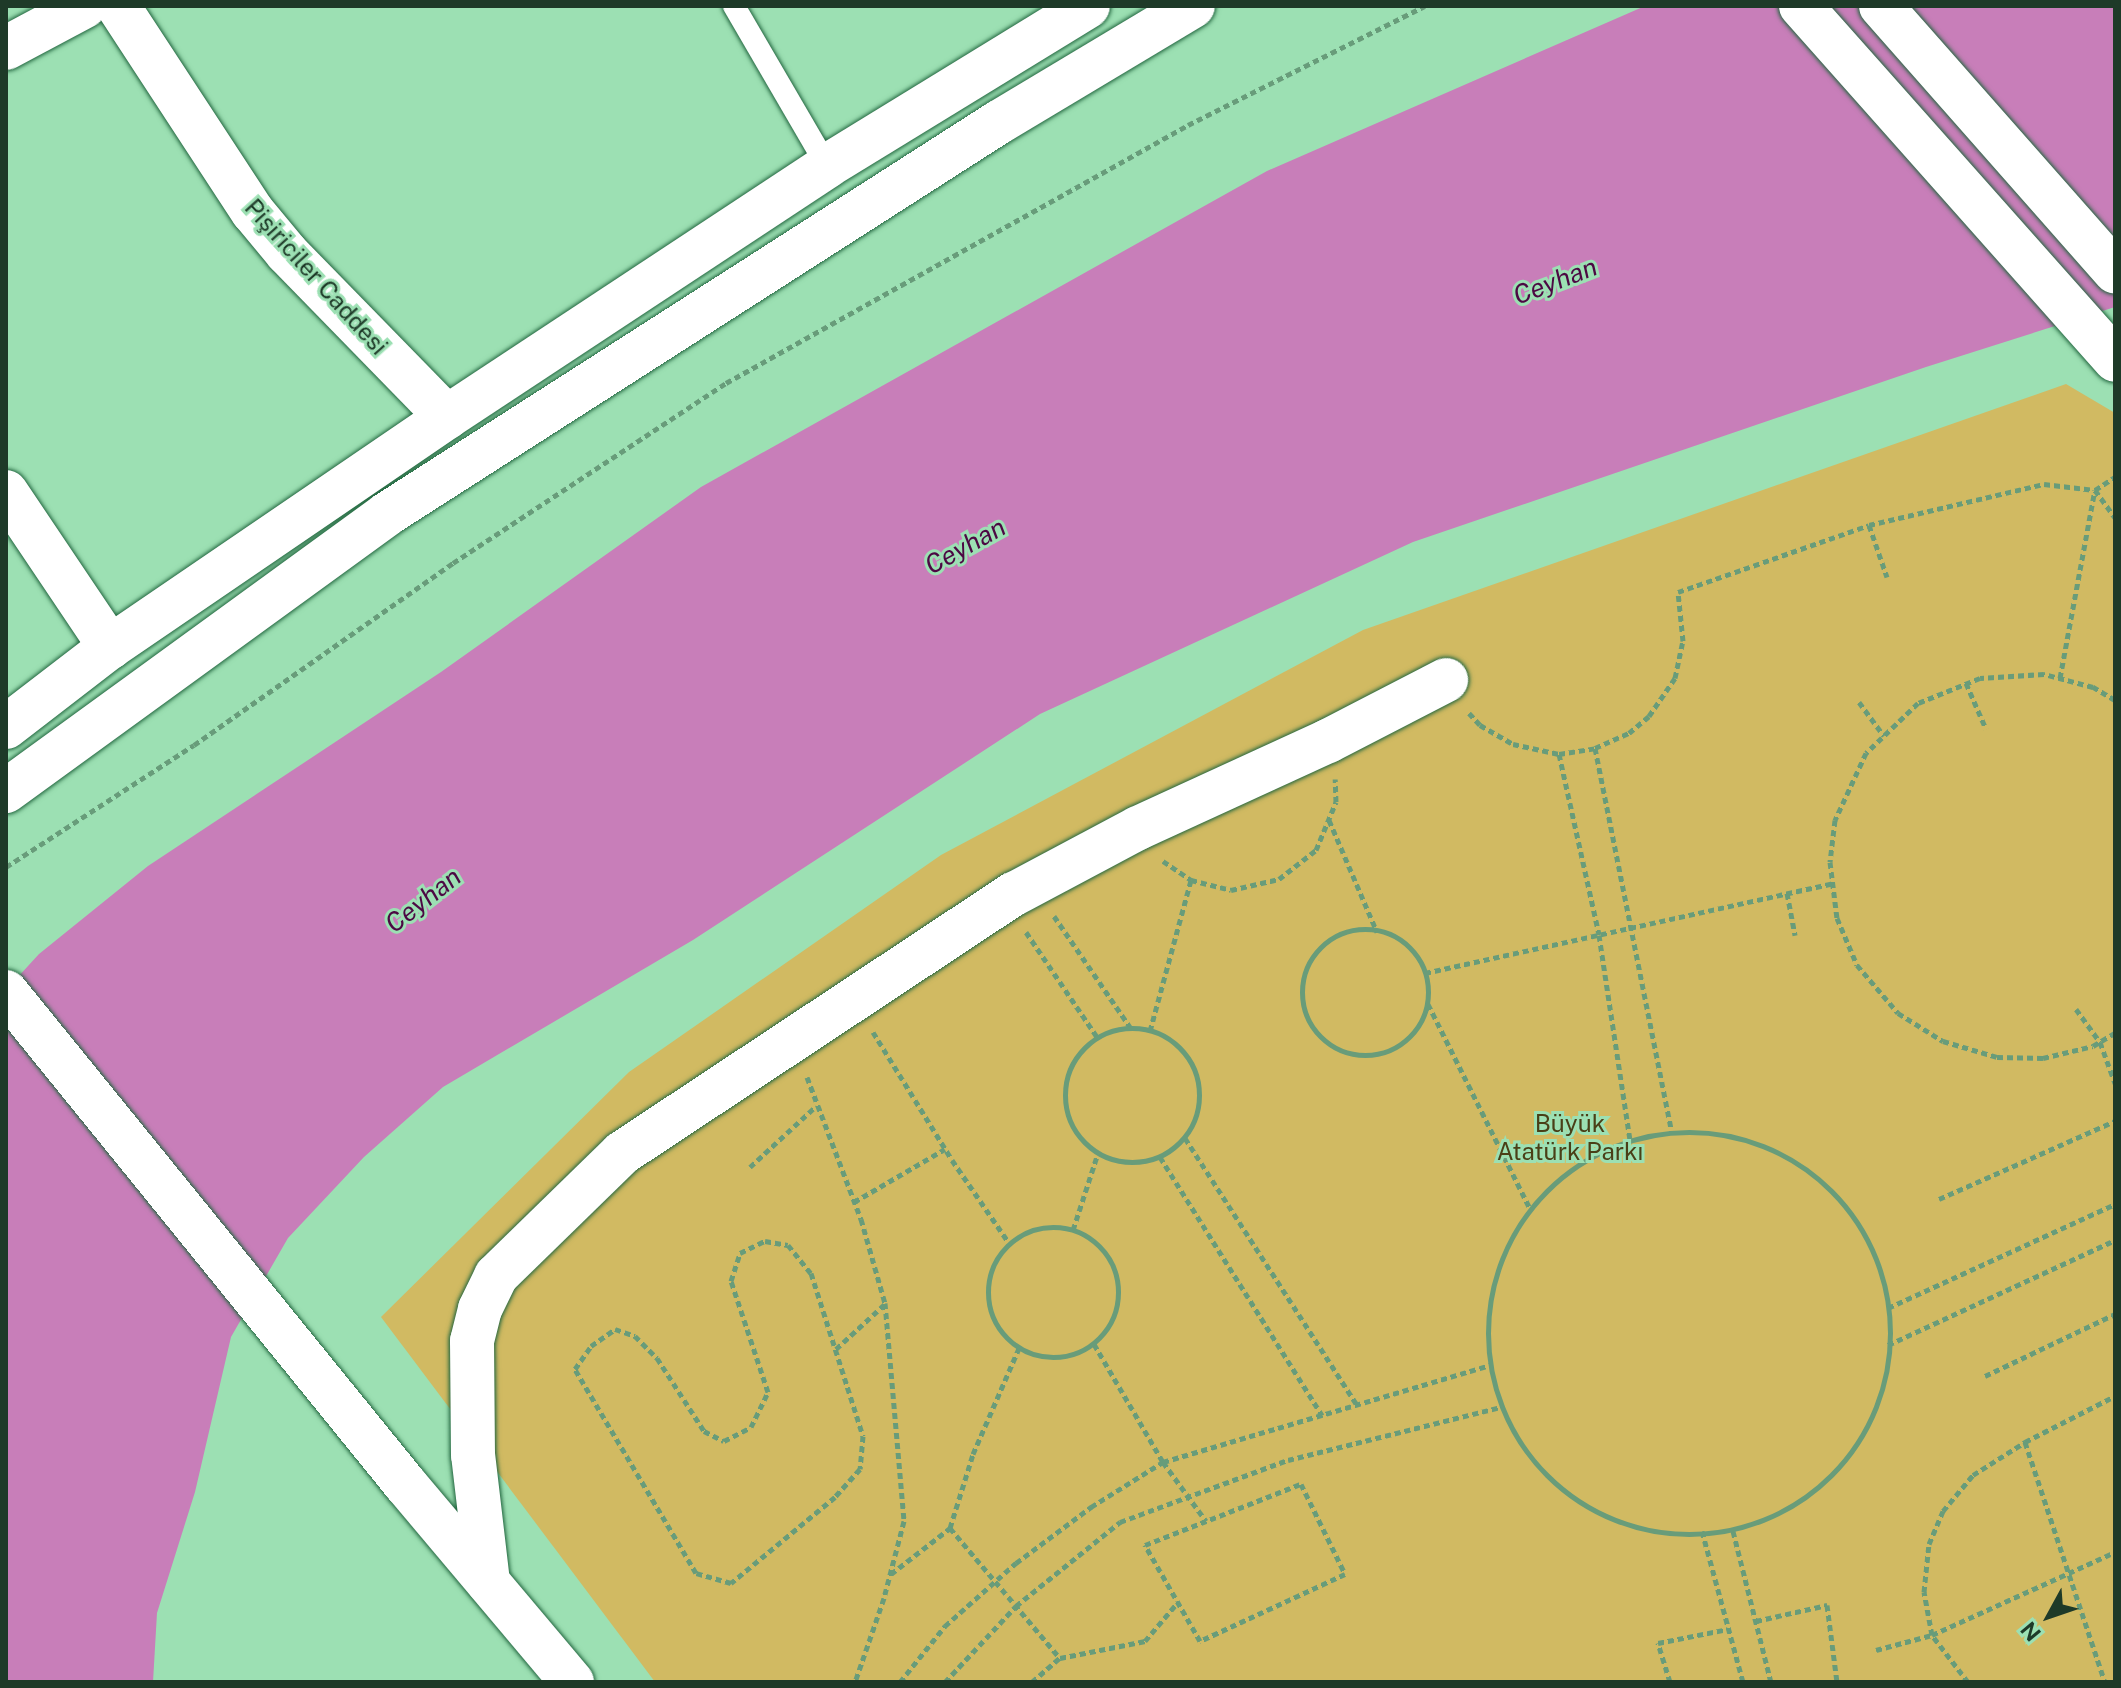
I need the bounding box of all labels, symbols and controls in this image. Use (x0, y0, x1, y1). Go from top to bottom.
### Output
street label: Pişiriciler Caddesi (239, 193, 393, 361)
water label: Ceyhan (1509, 251, 1601, 311)
water label: Ceyhan (919, 511, 1011, 581)
water label: Ceyhan (379, 861, 467, 939)
park label: Büyük Atatürk Parkı (1497, 1110, 1643, 1166)
north arrow (2009, 1576, 2089, 1656)
text: N (2015, 1616, 2046, 1646)

